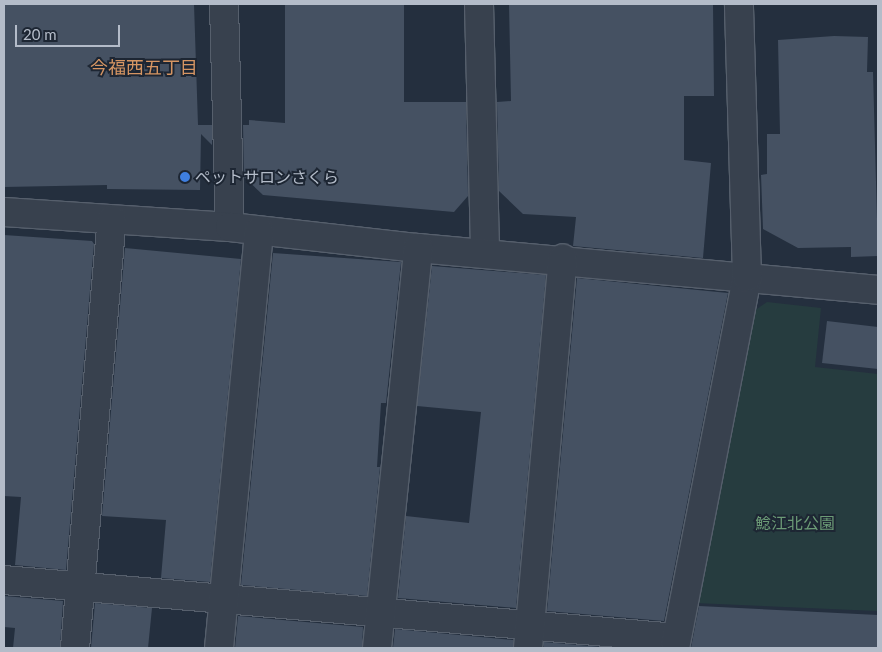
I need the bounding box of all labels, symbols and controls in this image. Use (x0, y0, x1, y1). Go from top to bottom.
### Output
scale bar (18, 15, 122, 47)
text: 20 m (23, 25, 57, 43)
district label: 今福西五丁目 (90, 56, 198, 78)
place label: ペットサロンさくら (195, 167, 339, 187)
marker: ペットサロンさくら (179, 171, 191, 183)
park label: 鯰江北公園 (755, 513, 835, 533)

